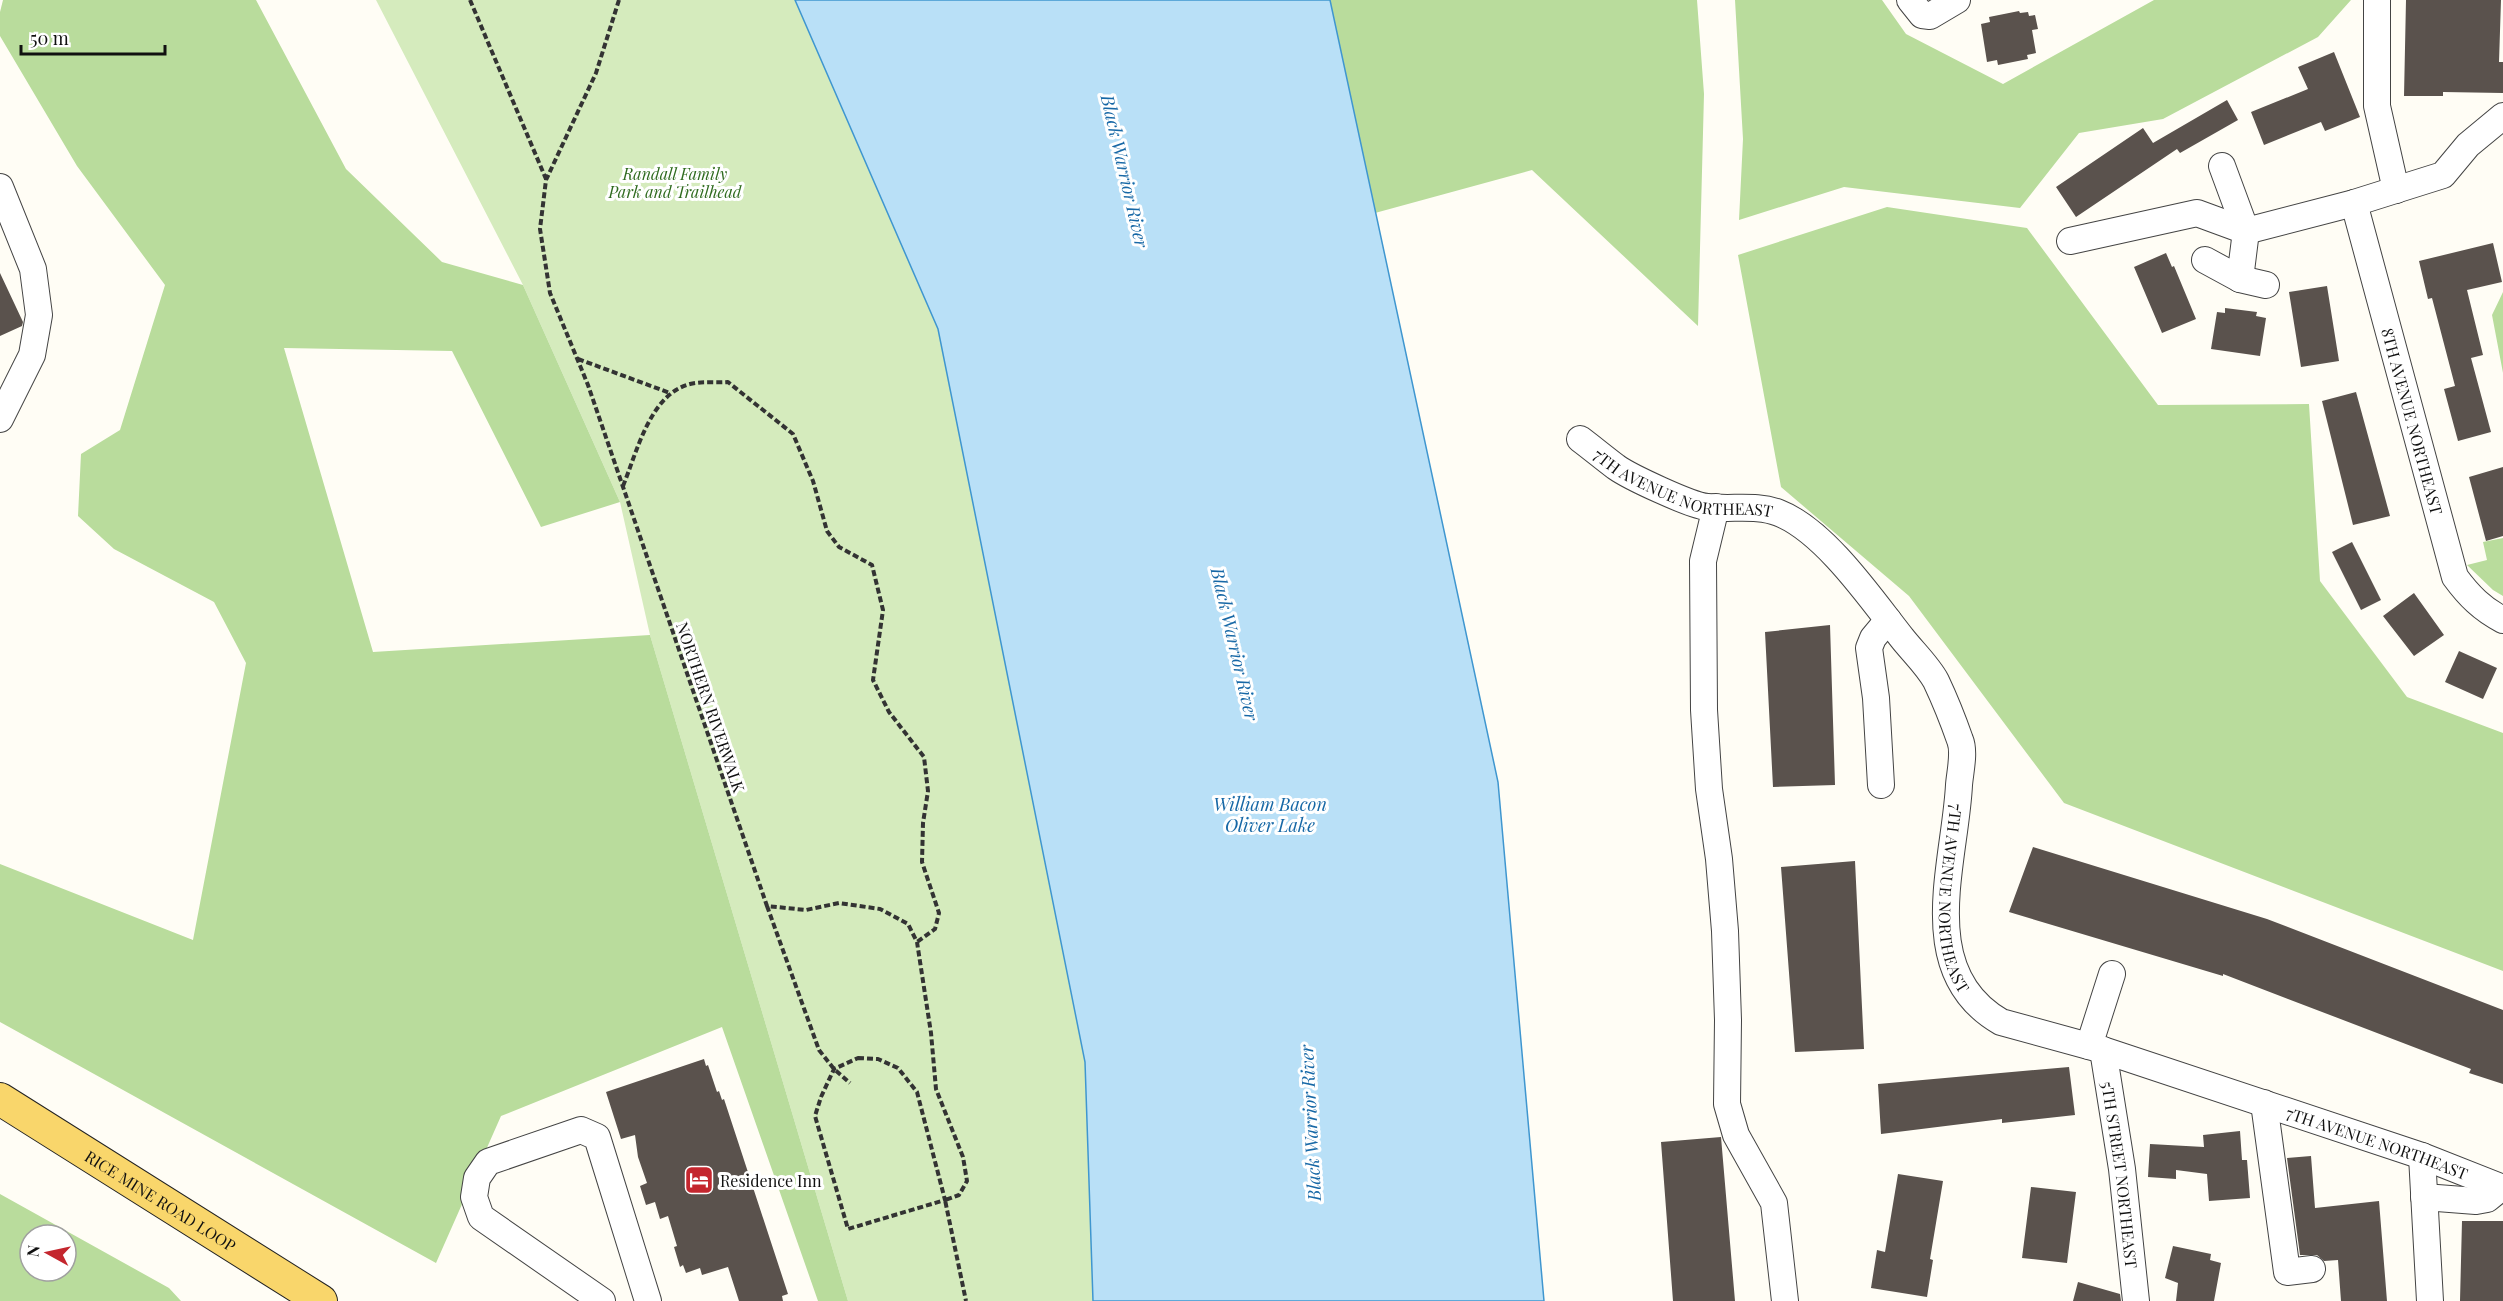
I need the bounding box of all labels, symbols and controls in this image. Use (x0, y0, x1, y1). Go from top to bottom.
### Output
scale bar (21, 18, 165, 56)
text: 50 m (30, 26, 69, 50)
water label: Black Warrior River (1096, 91, 1155, 251)
park label: Randall Family Park and Trailhead (608, 163, 743, 202)
street label: 8TH AVENUE NORTHEAST (2378, 325, 2448, 517)
street label: 7TH AVENUE NORTHEAST (1590, 443, 1775, 521)
water label: Black Warrior River (1206, 564, 1265, 724)
street label: NORTHERN RIVERWALK (672, 619, 750, 795)
water label: William Bacon Oliver Lake (1213, 792, 1327, 837)
street label: 7TH AVENUE NORTHEAST (1935, 803, 1975, 996)
water label: Black Warrior River (1294, 1043, 1326, 1203)
street label: 5TH STREET NORTHEAST (2098, 1080, 2143, 1269)
street label: 7TH AVENUE NORTHEAST (2284, 1101, 2471, 1184)
street label: RICE MINE ROAD LOOP (81, 1145, 240, 1256)
hotel icon: Residence Inn (683, 1164, 715, 1196)
place label: Residence Inn (720, 1170, 822, 1191)
north arrow (18, 1223, 78, 1283)
text: N (21, 1243, 44, 1258)

